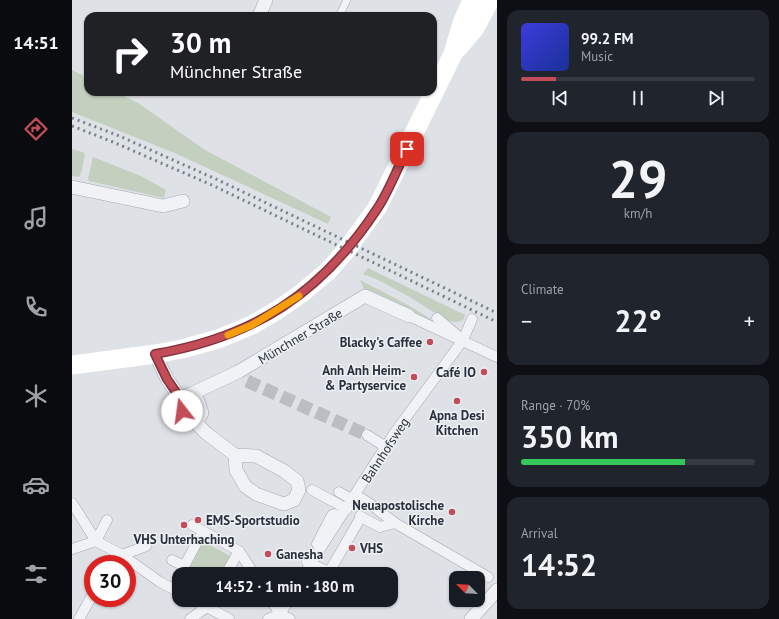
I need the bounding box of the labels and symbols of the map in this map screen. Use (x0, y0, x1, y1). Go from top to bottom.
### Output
pin (390, 132, 424, 166)
street label: Münchner Straße (255, 305, 346, 368)
place label: Blacky's Caffee (340, 334, 422, 351)
marker: Blacky's Caffee (425, 337, 435, 347)
place label: Anh Anh Heim- & Partyservice (322, 362, 406, 394)
place label: Café IO (436, 364, 476, 381)
marker: Café IO (479, 367, 489, 377)
marker: Anh Anh Heim- & Partyservice (409, 372, 419, 382)
position arrow (161, 390, 203, 432)
marker: Apna Desi Kitchen (452, 396, 462, 406)
place label: Apna Desi Kitchen (429, 407, 485, 439)
street label: Bahnhofsweg (358, 414, 413, 486)
place label: Neuapostolische Kirche (352, 497, 444, 529)
marker: Neuapostolische Kirche (447, 507, 457, 517)
place label: EMS-Sportstudio (206, 512, 300, 529)
marker: EMS-Sportstudio (193, 515, 203, 525)
marker: VHS Unterhaching (179, 520, 189, 530)
place label: VHS Unterhaching (132, 531, 235, 548)
place label: VHS (359, 540, 383, 557)
marker: VHS (347, 543, 357, 553)
place label: Ganesha (276, 546, 323, 563)
marker: Ganesha (263, 549, 273, 559)
speed limit sign: 30 (84, 555, 136, 607)
north arrow (449, 571, 485, 607)

